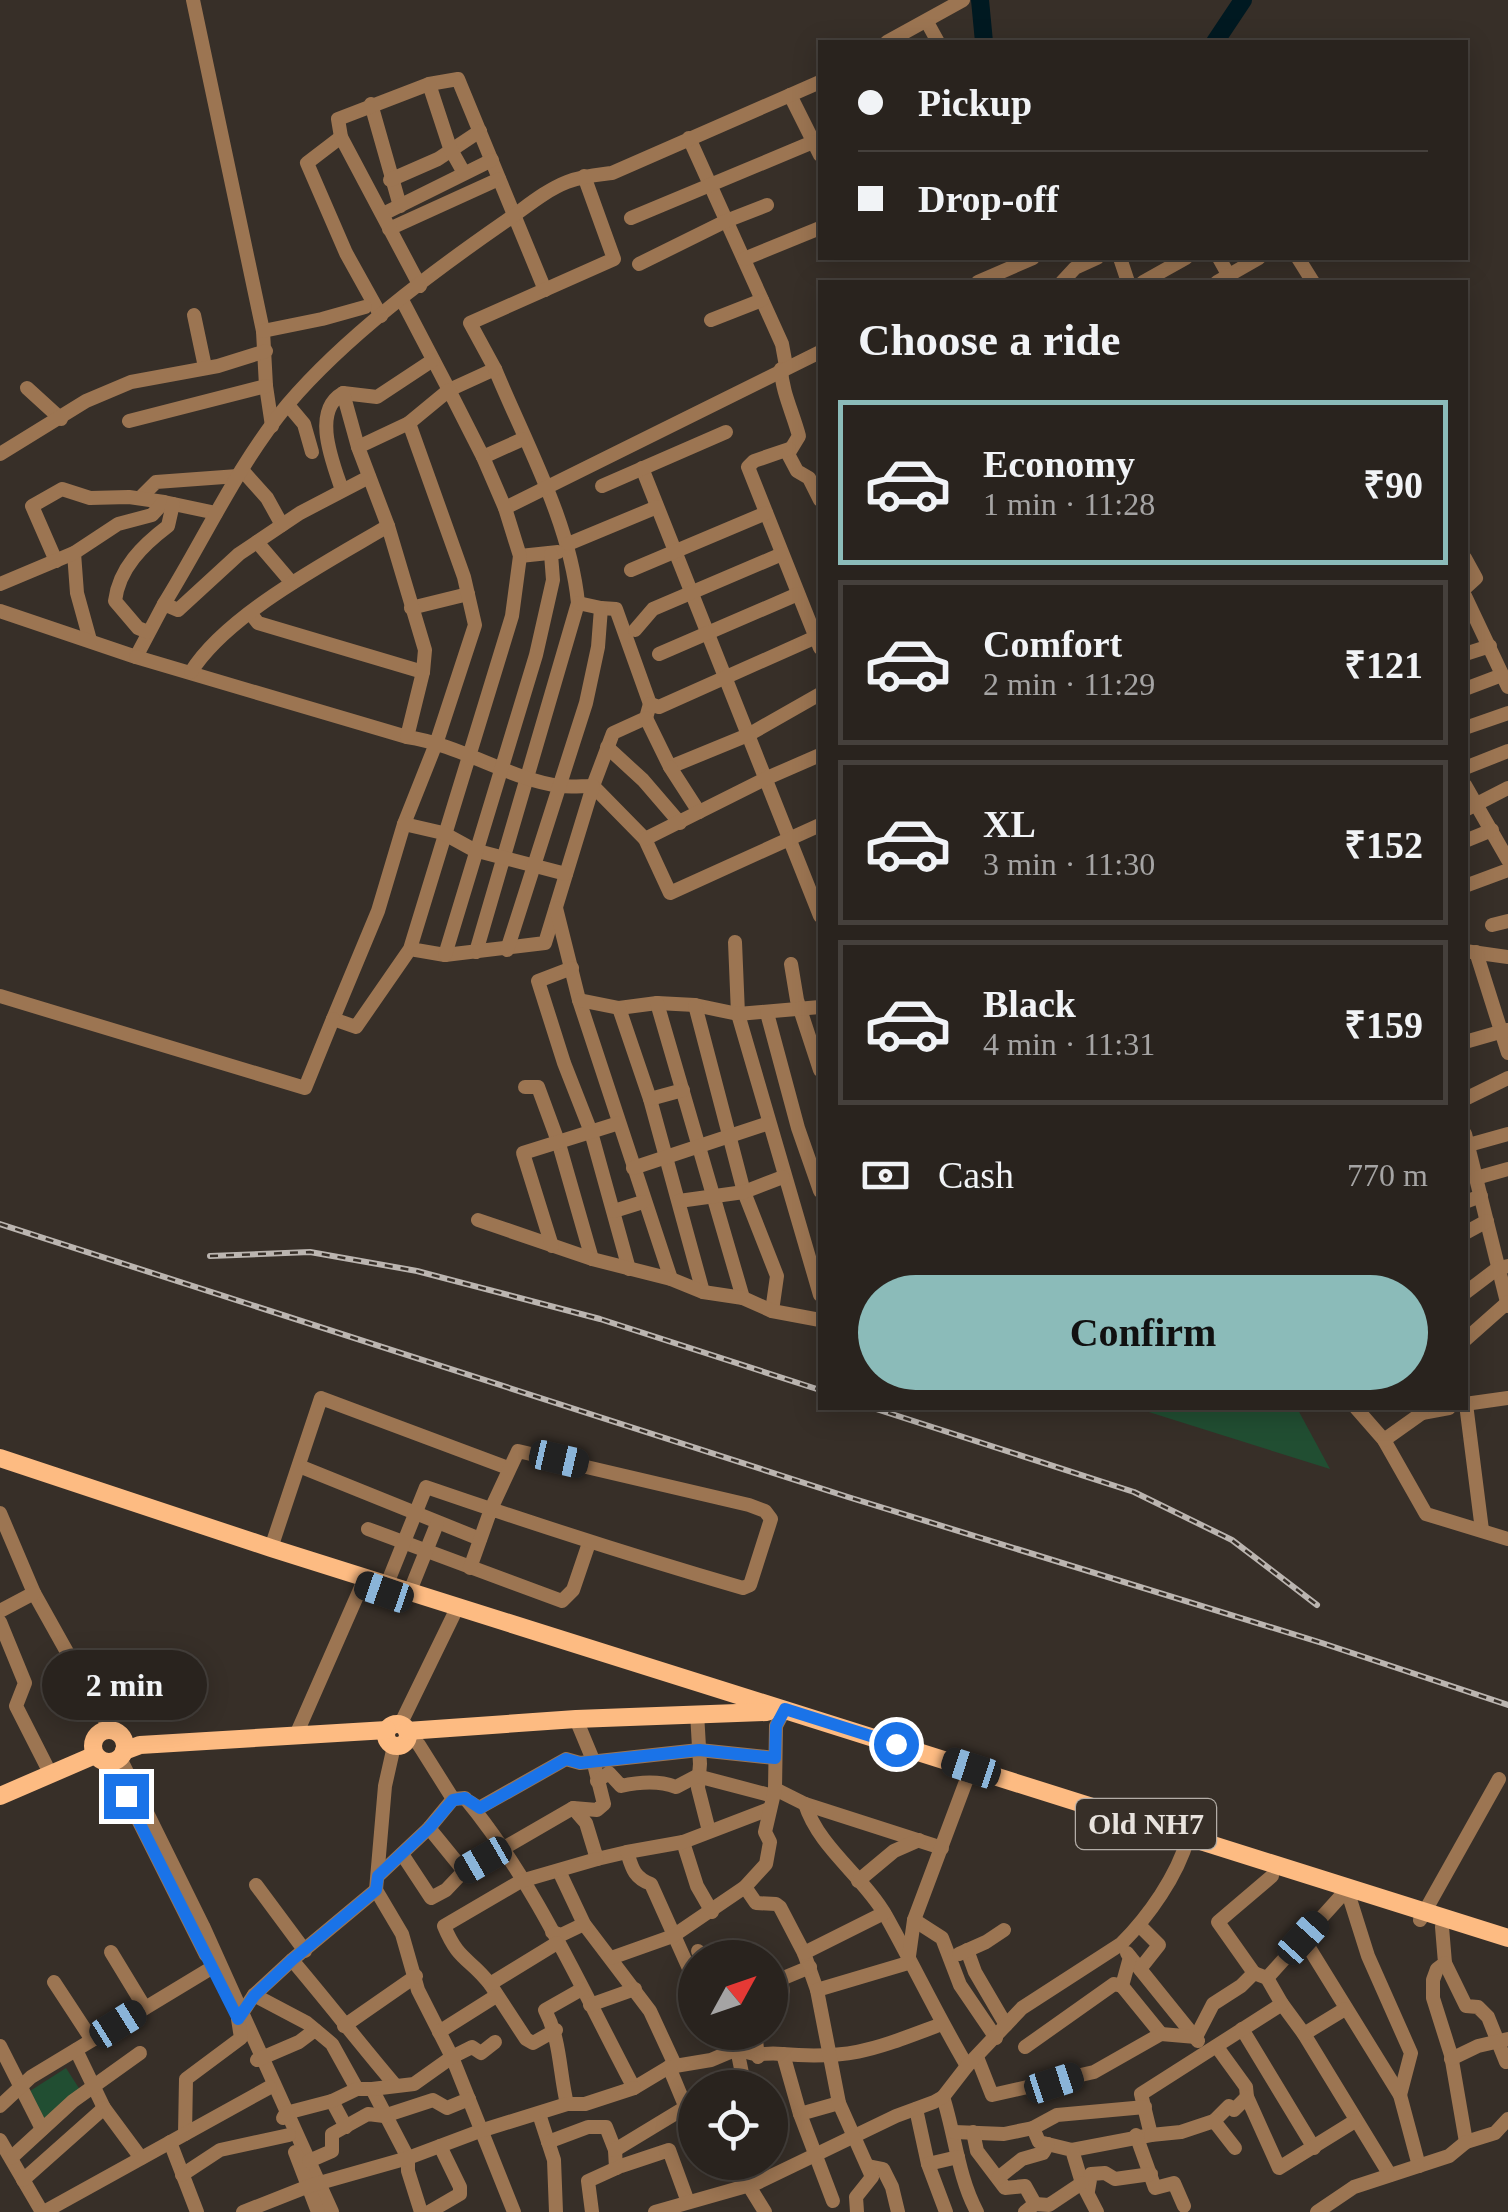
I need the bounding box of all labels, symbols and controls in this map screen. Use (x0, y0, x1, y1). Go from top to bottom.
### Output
text: Pickup (918, 82, 1032, 124)
text: Drop-off (918, 178, 1059, 220)
text: Choose a ride (858, 315, 1121, 365)
icon: car (863, 438, 953, 528)
text: Economy (983, 443, 1135, 485)
text: ₹90 (1363, 464, 1423, 506)
text: 1 min · 11:28 (983, 486, 1155, 522)
icon: car (863, 618, 953, 708)
text: Comfort (983, 623, 1122, 665)
text: ₹121 (1344, 644, 1423, 686)
text: 2 min · 11:29 (983, 666, 1155, 702)
icon: car (863, 798, 953, 888)
text: XL (983, 803, 1036, 845)
text: ₹152 (1344, 824, 1423, 866)
text: 3 min · 11:30 (983, 846, 1155, 882)
icon: car (863, 978, 953, 1068)
text: Black (983, 983, 1076, 1025)
text: ₹159 (1344, 1004, 1423, 1046)
text: 4 min · 11:31 (983, 1026, 1155, 1062)
icon: cash (858, 1148, 913, 1203)
text: Cash (938, 1154, 1014, 1196)
text: 770 m (1347, 1157, 1428, 1193)
button: Confirm (858, 1275, 1428, 1390)
car (526, 1438, 592, 1480)
car (351, 1568, 417, 1616)
callout: 2 min (44, 1651, 208, 1721)
text: 2 min (86, 1667, 163, 1703)
route start (874, 1722, 919, 1767)
car (938, 1744, 1004, 1792)
route end (104, 1774, 149, 1819)
road number: Old NH7 (1076, 1799, 1216, 1849)
car (450, 1832, 516, 1888)
car (1272, 1906, 1334, 1970)
north arrow (678, 1940, 788, 2050)
map controls (678, 1940, 788, 2180)
car (85, 1995, 151, 2053)
car (1021, 2059, 1087, 2107)
button: locate (678, 2070, 788, 2180)

